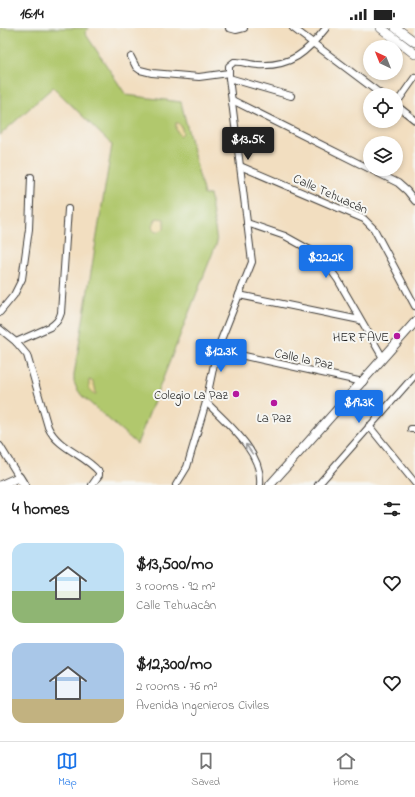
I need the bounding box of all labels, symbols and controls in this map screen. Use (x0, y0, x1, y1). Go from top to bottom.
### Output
text: 16:14 (20, 3, 44, 25)
north arrow (363, 40, 403, 80)
map controls (363, 40, 403, 176)
button: locate (363, 88, 403, 128)
pin: $13.5K (215, 127, 281, 161)
text: $13.5K (231, 130, 265, 149)
button: layers (363, 136, 403, 176)
street label: Calle Tehuacán (290, 169, 371, 219)
pin: $22.2K (293, 245, 359, 279)
text: $22.2K (308, 248, 344, 267)
place label: HER FAVE (333, 328, 389, 347)
marker: HER FAVE (392, 331, 402, 341)
pin: $12.3K (188, 339, 254, 373)
text: $12.3K (205, 342, 237, 361)
street label: Calle la Paz (273, 344, 335, 375)
place label: Colegio La Paz (154, 386, 229, 406)
marker: Colegio La Paz (231, 389, 241, 399)
pin: $19.3K (326, 390, 392, 424)
text: $19.3K (344, 393, 374, 412)
marker: La Paz (269, 398, 279, 408)
place label: La Paz (257, 409, 292, 428)
one-way arrow (245, 444, 253, 455)
text: 4 homes (12, 497, 70, 522)
icon: filters (381, 498, 403, 520)
text: $13,500/mo (136, 552, 213, 577)
icon: home (44, 559, 92, 607)
icon: heart (381, 572, 403, 594)
text: 3 rooms · 92 m² (136, 577, 216, 596)
text: Calle Tehuacán (136, 596, 216, 615)
text: $12,300/mo (136, 652, 212, 677)
icon: home (44, 659, 92, 707)
icon: heart (381, 672, 403, 694)
text: 2 rooms · 76 m² (136, 677, 218, 696)
text: Avenida Ingenieros Civiles (136, 696, 269, 715)
tab: Map (56, 750, 78, 790)
tab: Saved (191, 750, 220, 790)
tab: Home (333, 750, 359, 790)

